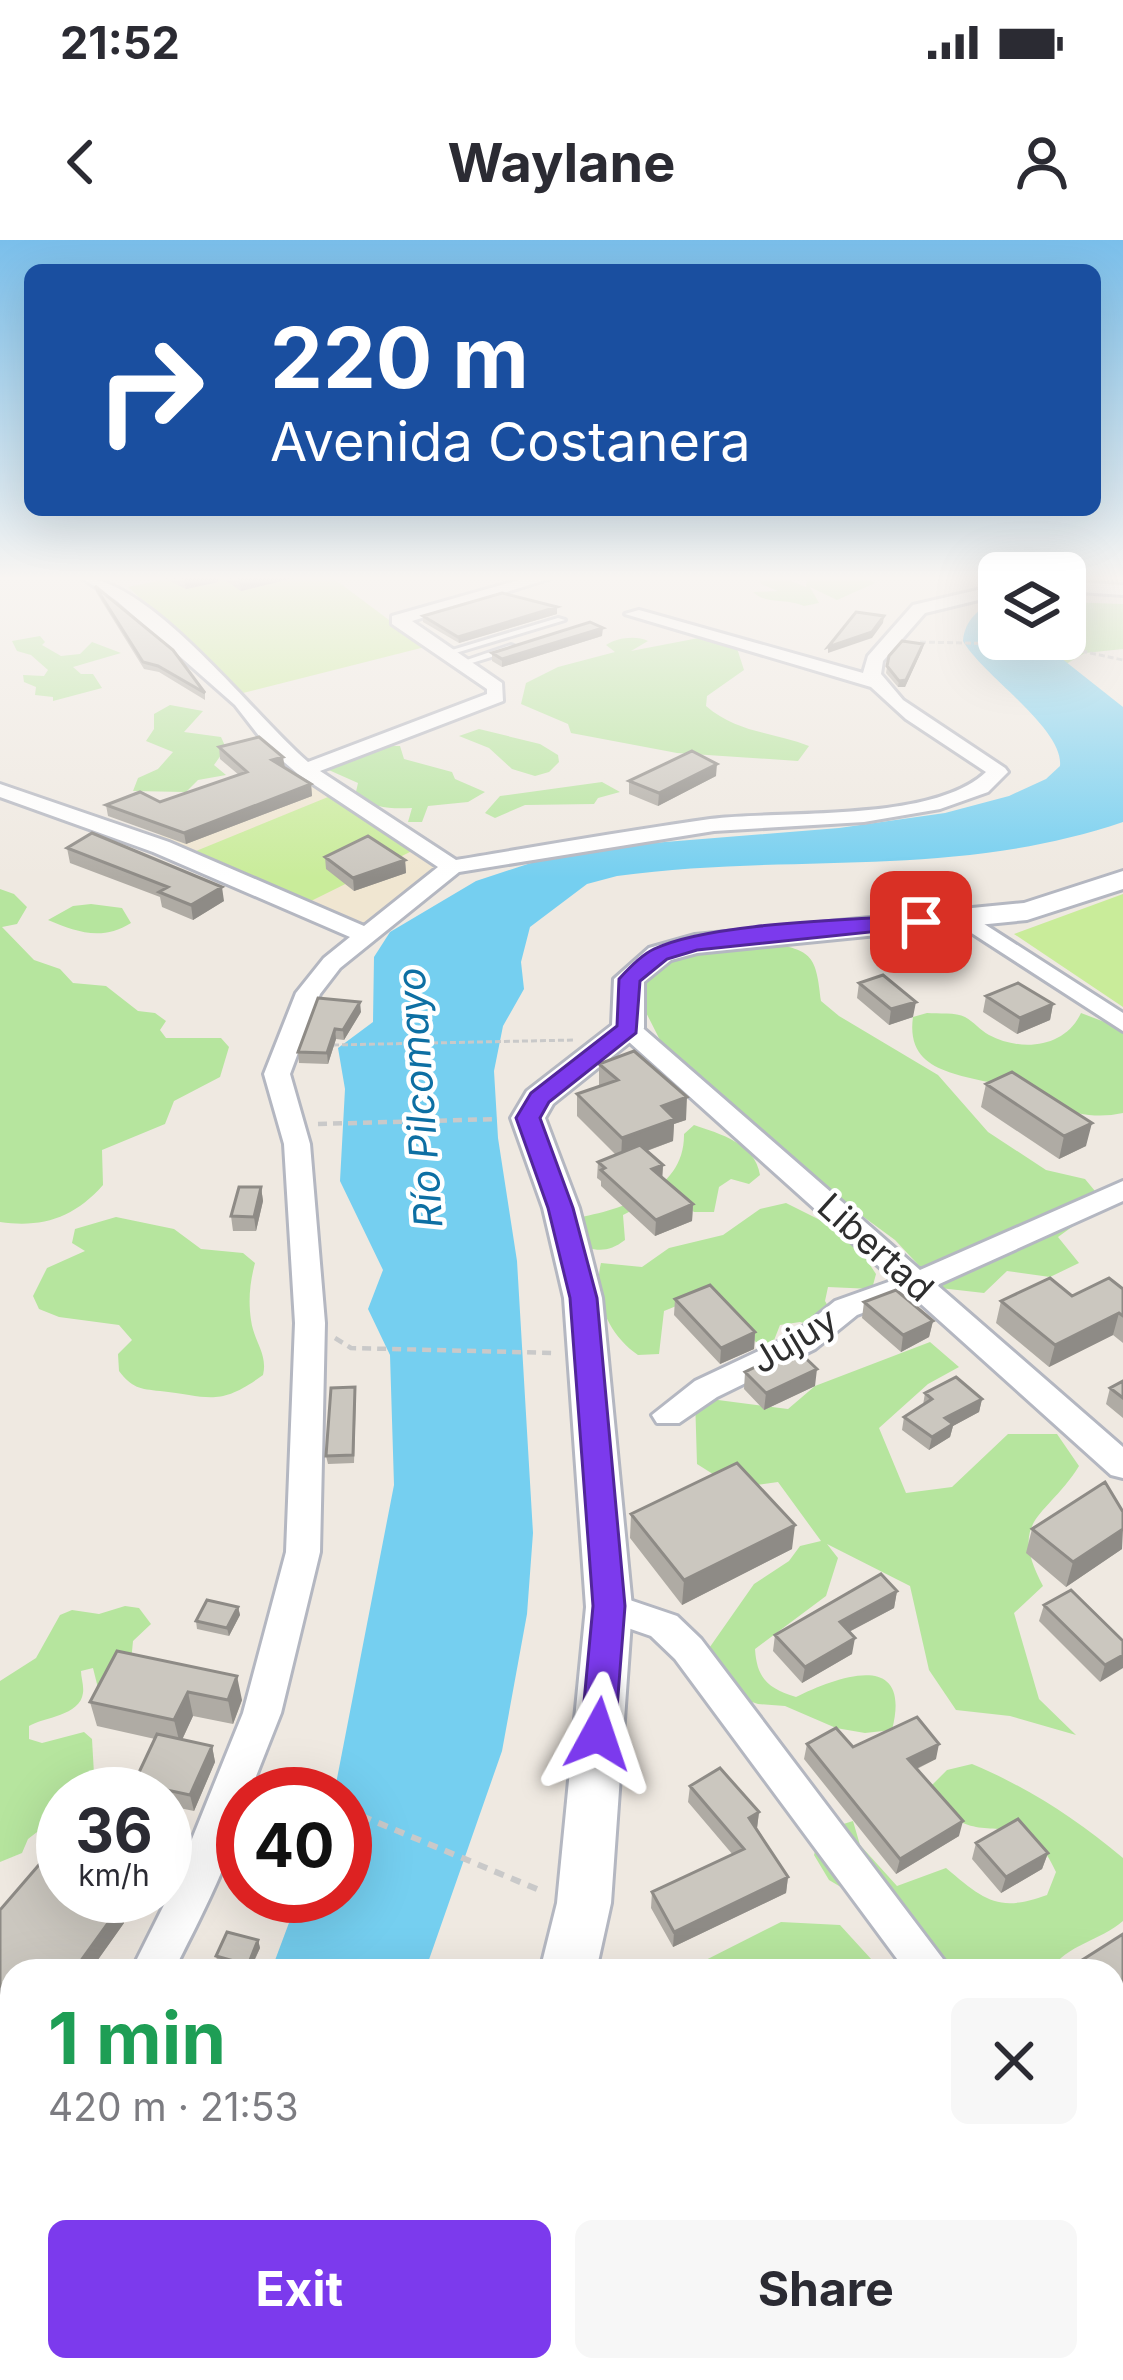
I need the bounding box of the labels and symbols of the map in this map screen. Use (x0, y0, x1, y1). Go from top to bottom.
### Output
pin (870, 871, 972, 973)
water label: Río Pilcomayo (386, 966, 452, 1230)
street label: Libertad (809, 1184, 943, 1310)
street label: Jujuy (743, 1297, 845, 1383)
position arrow (535, 1671, 661, 1797)
speed limit sign: 40 (216, 1767, 372, 1923)

